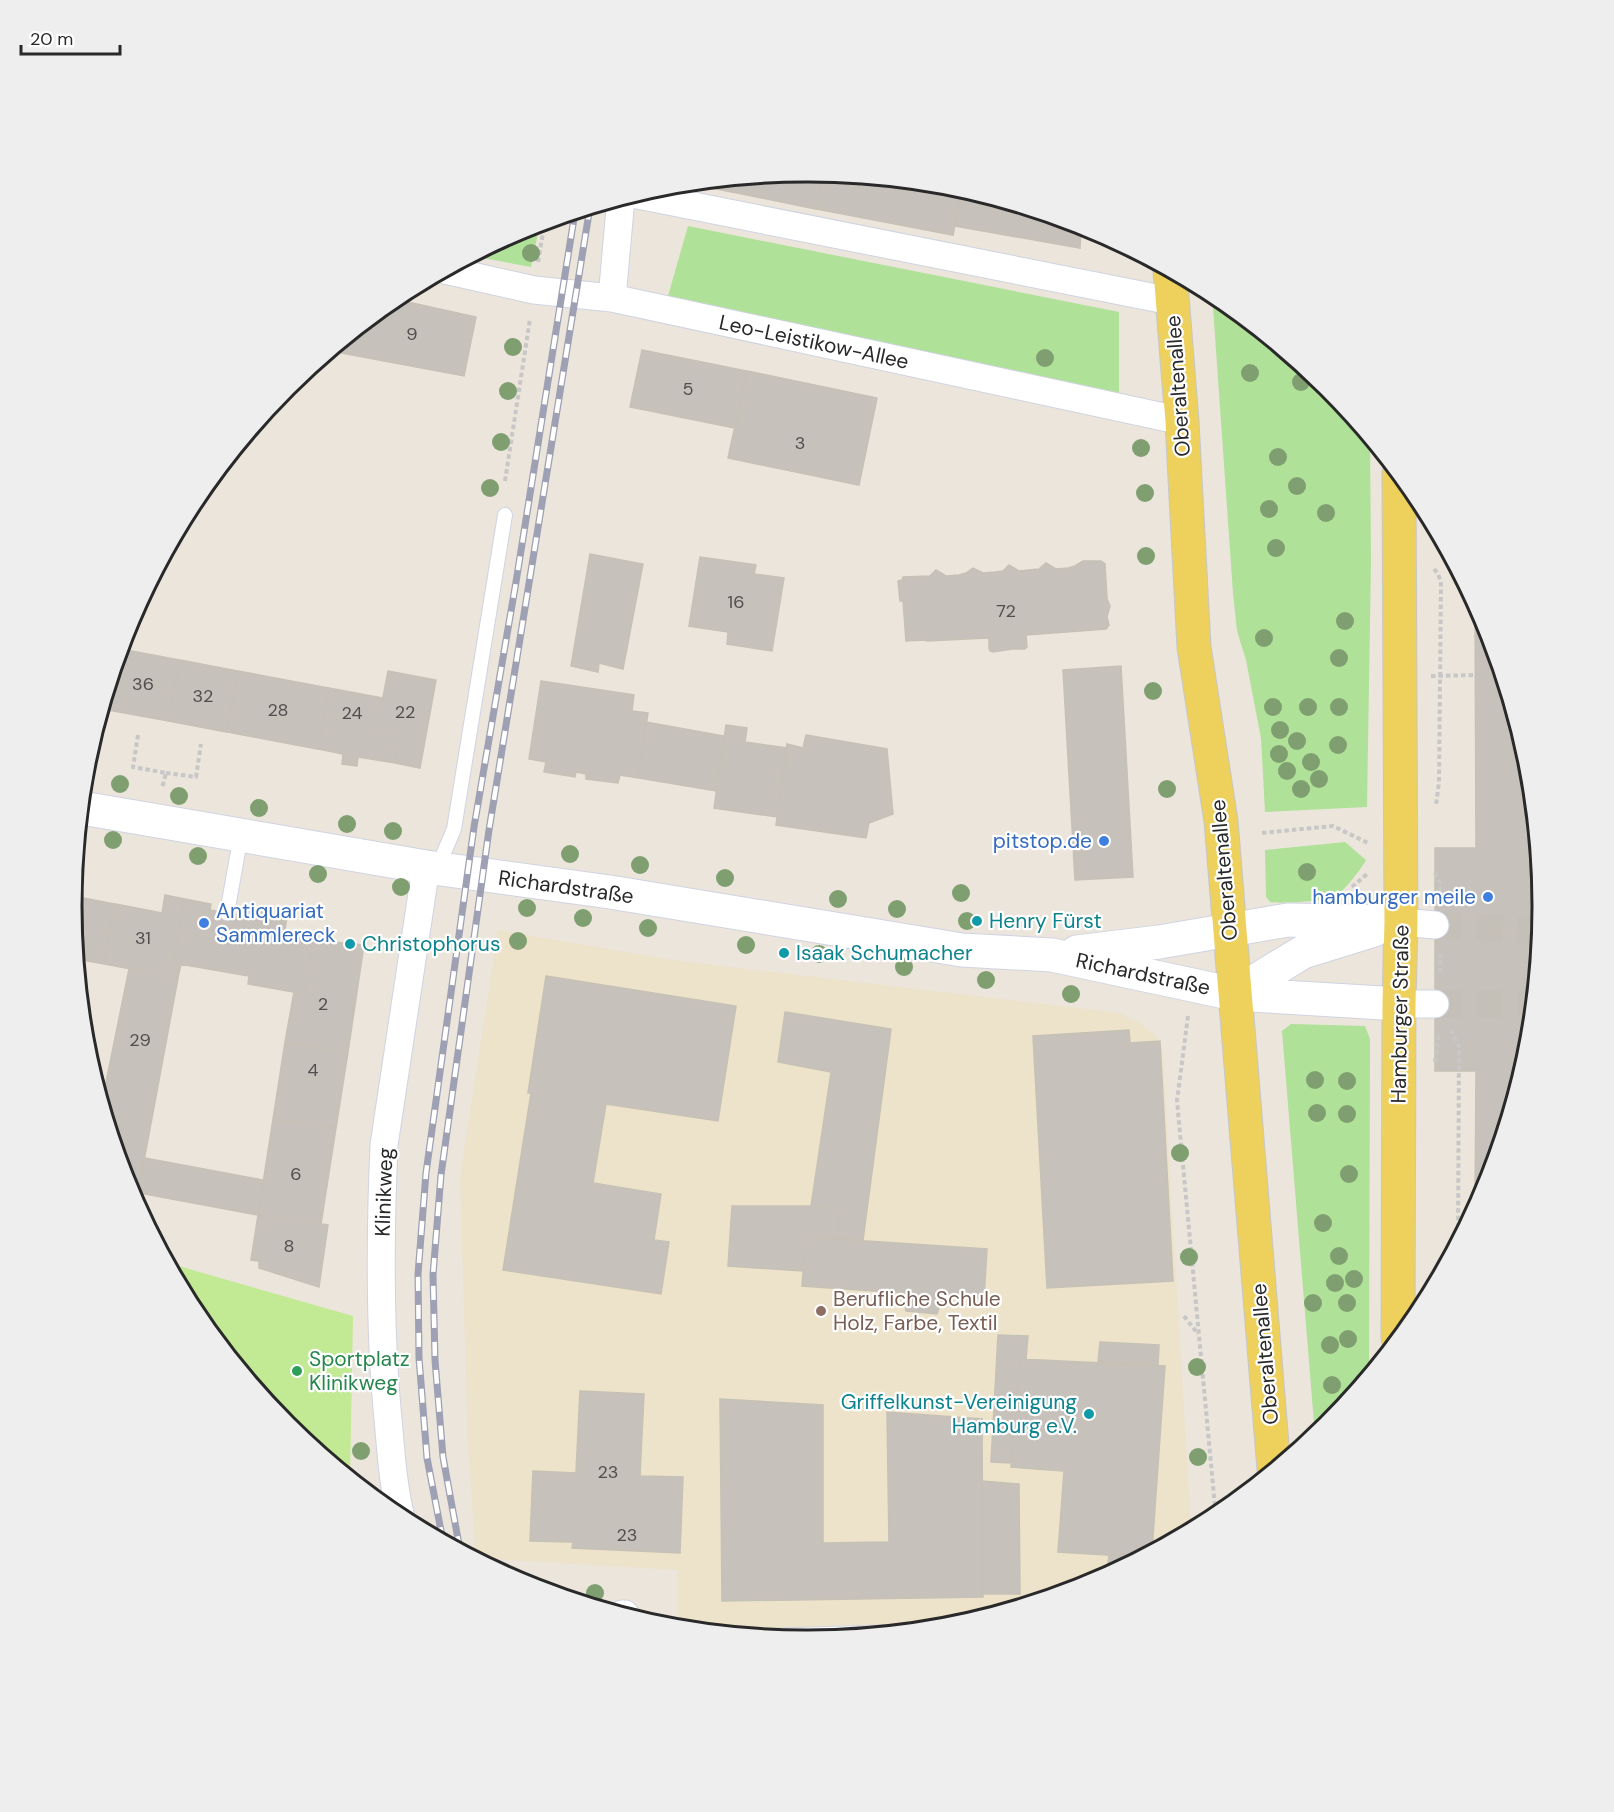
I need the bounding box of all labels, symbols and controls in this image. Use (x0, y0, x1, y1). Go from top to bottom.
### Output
scale bar (21, 18, 120, 56)
text: 20 m (30, 27, 73, 51)
street label: Leo-Leistikow-Allee (717, 308, 911, 376)
street label: Oberaltenallee (1159, 314, 1197, 458)
house number: 9 (406, 322, 418, 346)
house number: 5 (683, 377, 693, 401)
house number: 3 (795, 431, 805, 455)
house number: 16 (728, 590, 744, 614)
house number: 72 (996, 599, 1016, 623)
house number: 36 (132, 672, 154, 696)
house number: 32 (192, 684, 214, 708)
house number: 28 (267, 698, 289, 722)
house number: 22 (395, 700, 415, 724)
house number: 24 (342, 701, 363, 725)
street label: Oberaltenallee (1204, 798, 1244, 942)
place label: pitstop.de (993, 827, 1092, 855)
marker: pitstop.de (1097, 834, 1111, 848)
street label: Richardstraße (496, 864, 636, 910)
place label: hamburger meile (1312, 883, 1476, 911)
marker: hamburger meile (1481, 890, 1495, 904)
place label: Antiquariat Sammlereck (216, 897, 336, 949)
place label: Henry Fürst (989, 907, 1102, 935)
marker: Henry Fürst (970, 914, 984, 928)
marker: Antiquariat Sammlereck (197, 916, 211, 930)
street label: Hamburger Straße (1384, 924, 1416, 1104)
house number: 31 (135, 926, 151, 950)
place label: Christophorus (362, 930, 500, 958)
marker: Christophorus (343, 937, 357, 951)
place label: Isaak Schumacher (796, 939, 973, 967)
marker: Isaak Schumacher (777, 946, 791, 960)
street label: Richardstraße (1073, 946, 1213, 1002)
house number: 2 (318, 992, 328, 1016)
house number: 29 (129, 1028, 151, 1052)
house number: 4 (308, 1058, 319, 1082)
street label: Klinikweg (368, 1147, 400, 1237)
house number: 6 (290, 1162, 302, 1186)
house number: 8 (284, 1234, 294, 1258)
street label: Oberaltenallee (1245, 1282, 1285, 1426)
place label: Berufliche Schule Holz, Farbe, Textil (833, 1285, 1001, 1337)
marker: Berufliche Schule Holz, Farbe, Textil (814, 1304, 828, 1318)
place label: Sportplatz Klinikweg (309, 1345, 410, 1397)
marker: Sportplatz Klinikweg (290, 1364, 304, 1378)
place label: Griffelkunst-Vereinigung Hamburg e.V. (841, 1388, 1077, 1440)
marker: Griffelkunst-Vereinigung Hamburg e.V. (1082, 1407, 1096, 1421)
house number: 23 (597, 1460, 619, 1484)
house number: 23 (616, 1523, 638, 1547)

